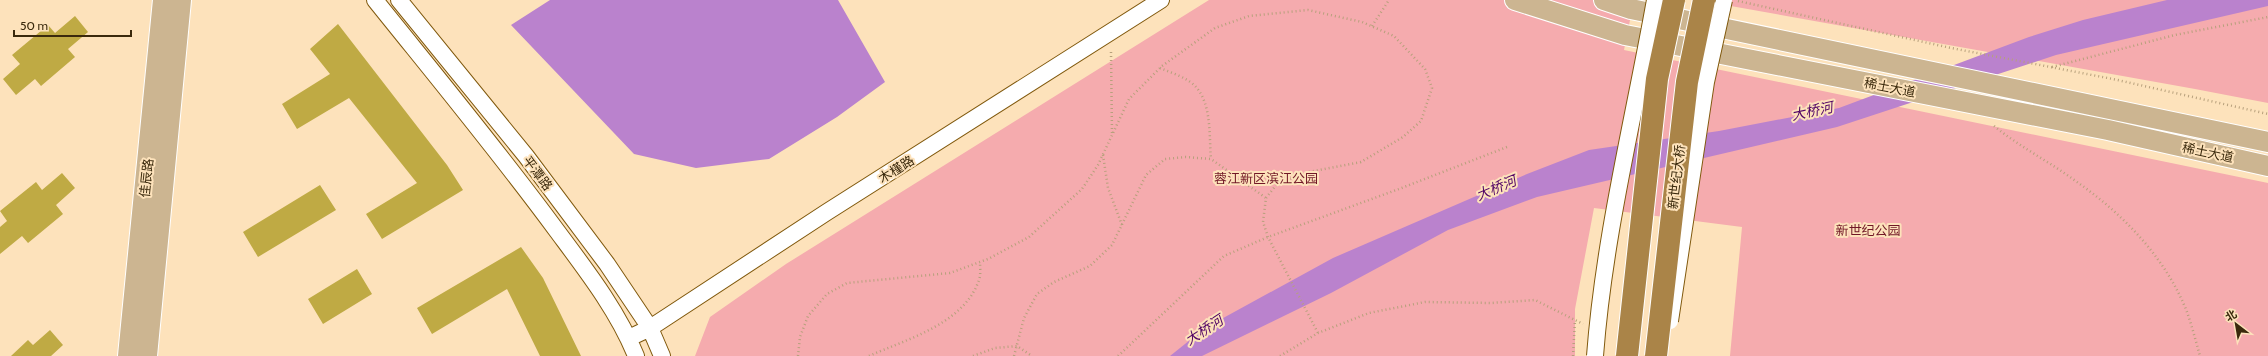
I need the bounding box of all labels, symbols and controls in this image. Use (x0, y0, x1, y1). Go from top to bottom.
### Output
scale bar (14, 12, 131, 38)
text: 50 m (20, 18, 48, 33)
street label: 稀土大道 (1863, 74, 1917, 100)
water label: 大桥河 (1790, 97, 1837, 124)
street label: 稀土大道 (2181, 139, 2235, 165)
street label: 新世纪大桥 (1664, 144, 1688, 210)
street label: 木槿路 (875, 152, 917, 186)
street label: 平潭路 (520, 153, 556, 193)
street label: 佳辰路 (136, 158, 156, 198)
park label: 蓉江新区滨江公园 (1214, 170, 1318, 186)
water label: 大桥河 (1473, 170, 1522, 204)
park label: 新世纪公园 (1835, 222, 1901, 238)
north arrow (2216, 304, 2256, 344)
text: 北 (2223, 307, 2239, 324)
water label: 大桥河 (1181, 309, 1229, 349)

